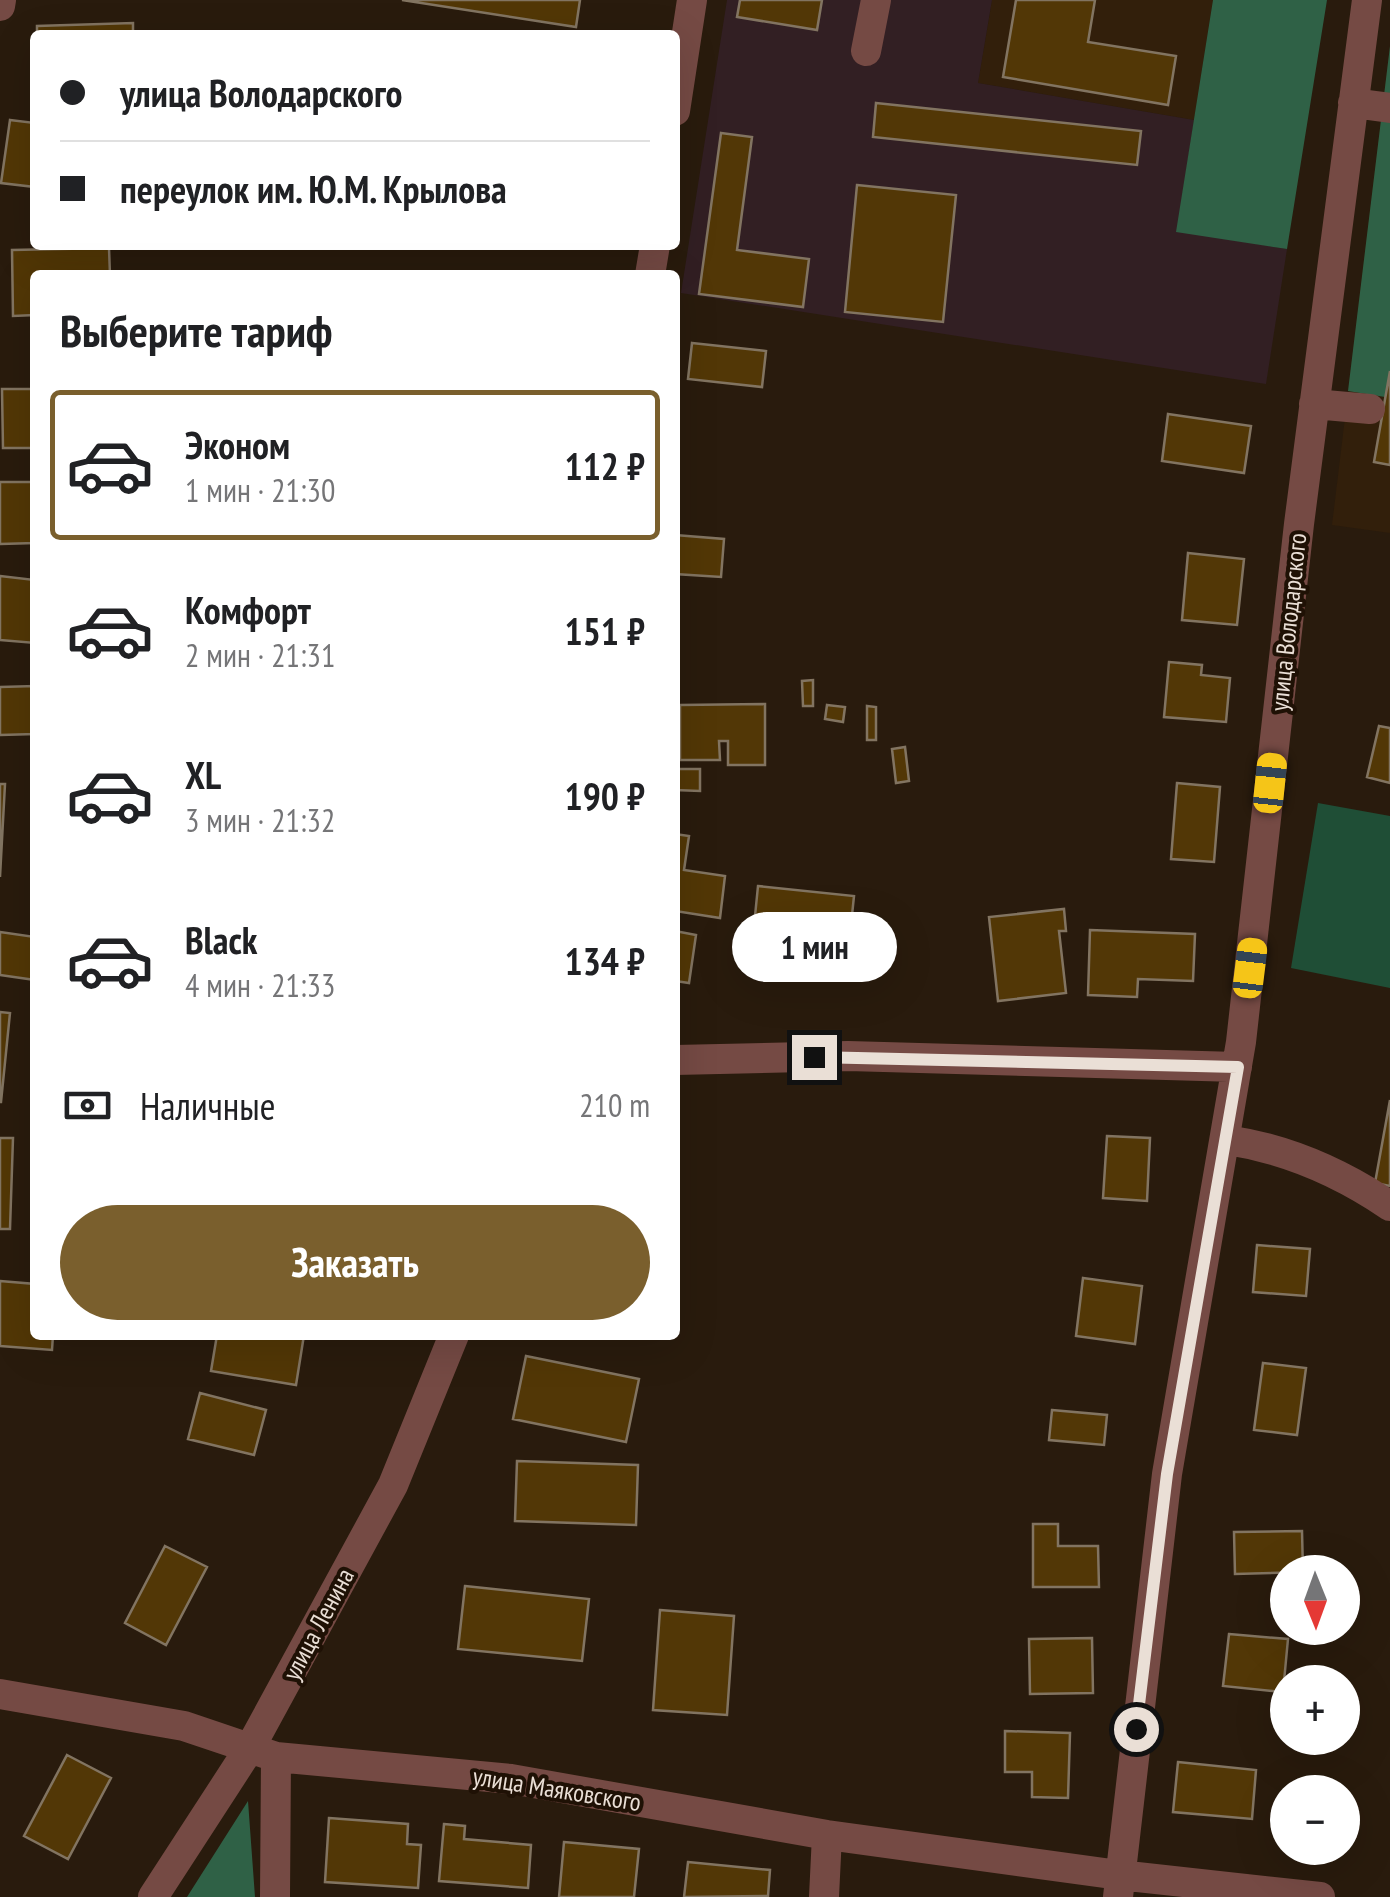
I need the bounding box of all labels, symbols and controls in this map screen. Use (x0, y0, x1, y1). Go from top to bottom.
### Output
text: улица Володарского (120, 68, 403, 117)
text: переулок им. Ю.М. Крылова (120, 164, 507, 213)
text: Выберите тариф (60, 301, 332, 359)
icon: car (65, 420, 155, 510)
text: Эконом (185, 420, 290, 469)
text: 112 ₽ (565, 441, 645, 490)
text: 1 мин · 21:30 (185, 469, 335, 511)
street label: улица Володарского (1263, 531, 1313, 713)
icon: car (65, 585, 155, 675)
text: Комфорт (185, 585, 311, 634)
text: 151 ₽ (565, 606, 645, 655)
text: 2 мин · 21:31 (185, 634, 335, 676)
icon: car (65, 750, 155, 840)
text: XL (185, 750, 221, 799)
car (1252, 752, 1288, 814)
text: 190 ₽ (565, 771, 645, 820)
text: 3 мин · 21:32 (185, 799, 335, 841)
callout: 1 мин (732, 912, 896, 982)
icon: car (65, 915, 155, 1005)
text: Black (185, 915, 258, 964)
text: 1 мин (780, 926, 849, 968)
text: 134 ₽ (565, 936, 645, 985)
car (1231, 936, 1269, 1000)
text: 4 мин · 21:33 (185, 964, 335, 1006)
route end (792, 1035, 837, 1080)
icon: cash (60, 1078, 115, 1133)
text: Наличные (140, 1081, 275, 1130)
text: 210 m (579, 1084, 650, 1126)
button: Заказать (60, 1205, 650, 1320)
north arrow (1270, 1555, 1360, 1645)
map controls (1270, 1555, 1360, 1865)
street label: улица Ленина (275, 1563, 361, 1685)
button: + (1270, 1665, 1360, 1755)
route start (1114, 1707, 1159, 1752)
street label: улица Маяковского (471, 1760, 643, 1818)
button: − (1270, 1775, 1360, 1865)

